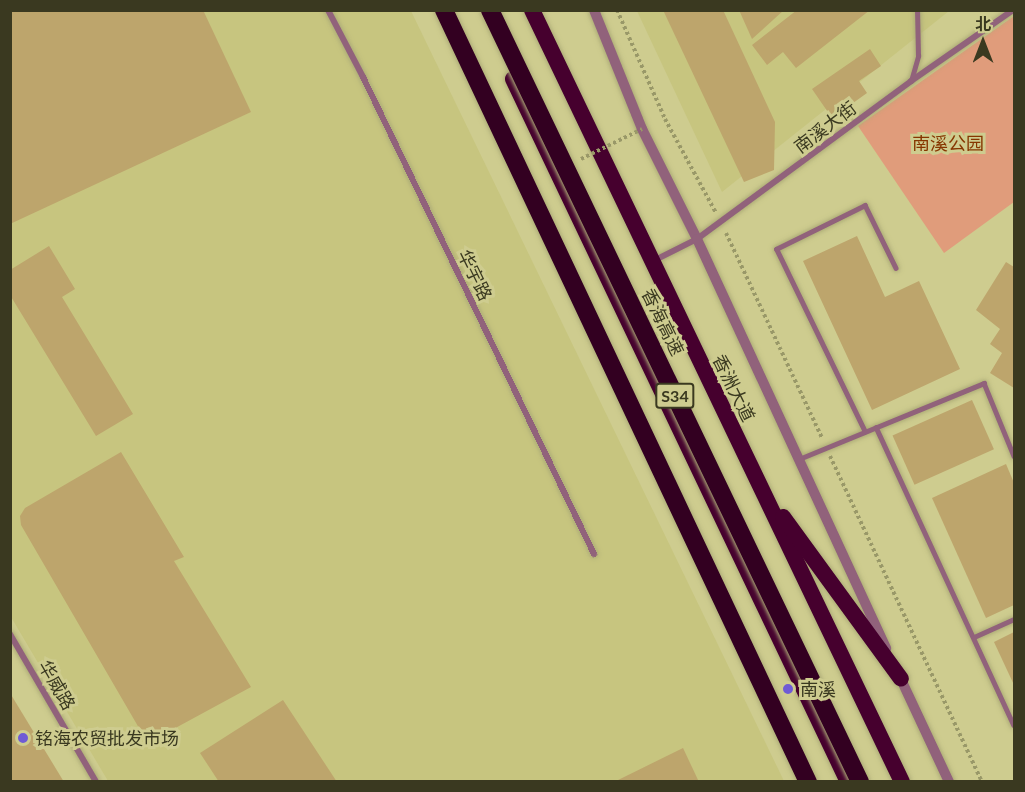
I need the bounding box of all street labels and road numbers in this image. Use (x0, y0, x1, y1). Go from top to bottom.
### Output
street label: 南溪大街 (790, 97, 860, 157)
street label: 华宇路 (453, 246, 497, 304)
street label: 香海高速 (638, 285, 688, 359)
street label: 香洲大道 (709, 351, 759, 425)
road number: S34 (654, 383, 696, 409)
street label: 华威路 (34, 656, 80, 714)

